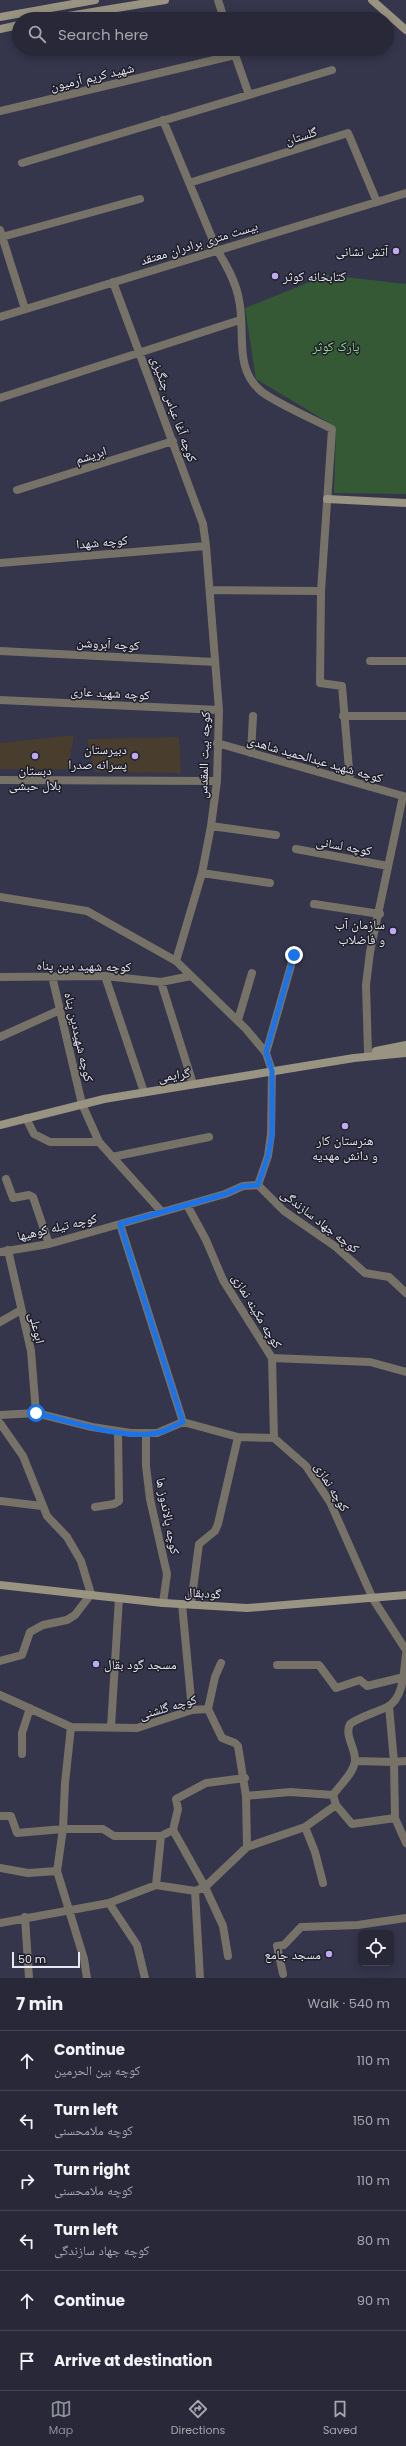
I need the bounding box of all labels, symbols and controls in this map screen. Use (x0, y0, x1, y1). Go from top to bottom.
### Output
search box (12, 12, 394, 56)
icon: search (26, 23, 48, 45)
text: Search here (58, 24, 148, 45)
street label: شهید کریم آرمیون (48, 58, 136, 96)
street label: گلستان (283, 122, 320, 150)
street label: بیست متری برادران معتقد (138, 216, 260, 270)
place label: آتش نشانی (336, 242, 389, 261)
marker: آتش نشانی (391, 246, 401, 256)
place label: کتابخانه کوثر (282, 267, 347, 286)
marker: کتابخانه کوثر (270, 271, 280, 281)
park label: پارک کوثر (312, 337, 360, 356)
street label: کوچه آغا عباس چنگیزی (146, 353, 202, 465)
street label: ابریشم (73, 441, 109, 469)
street label: کوچه شهدا (75, 530, 129, 554)
street label: کوچه آبروشن (76, 633, 141, 655)
street label: کوچه شهید عاری (70, 681, 151, 705)
street label: کوچه بیت المقدس (193, 711, 215, 799)
street label: کوچه شهید عبدالحمید شاهدی (245, 731, 386, 788)
place label: دبیرستان پسرانه صدرا (68, 740, 127, 774)
marker: دبستان بلال حبشی (30, 751, 40, 761)
marker: دبیرستان پسرانه صدرا (130, 751, 140, 761)
place label: دبستان بلال حبشی (9, 761, 61, 795)
street label: کوچه لسانی (315, 832, 374, 860)
place label: سازمان آب و فاضلاب (335, 915, 385, 949)
marker: سازمان آب و فاضلاب (388, 926, 398, 936)
route end (285, 946, 303, 964)
street label: کوچه شهید دین پناه (36, 956, 132, 976)
street label: کوچه شهیددین پناه (59, 990, 99, 1084)
street label: گرایمی (156, 1063, 192, 1087)
marker: هنرستان کار و دانش مهدیه (340, 1121, 350, 1131)
place label: هنرستان کار و دانش مهدیه (312, 1131, 378, 1165)
street label: کوچه جهاد سازندگی (277, 1184, 364, 1258)
street label: کوچه تیله کوهیها (15, 1208, 100, 1245)
street label: کوچه مکینه نمازی (227, 1270, 287, 1352)
street label: ابوعلی (24, 1311, 50, 1345)
route start (27, 1404, 45, 1422)
street label: کوچه نمازی (310, 1459, 354, 1516)
street label: کوچه پالاندوز ها (151, 1476, 185, 1557)
street label: گودبقال (184, 1583, 222, 1603)
place label: مسجد گود بقال (104, 1655, 177, 1674)
marker: مسجد گود بقال (91, 1659, 101, 1669)
street label: کوچه گلشنی (137, 1690, 200, 1724)
map controls (358, 1930, 394, 1966)
button: locate (358, 1930, 394, 1966)
place label: مسجد جامع (264, 1945, 321, 1964)
marker: مسجد جامع (324, 1949, 334, 1959)
scale bar (12, 1950, 80, 1969)
text: 50 m (18, 1951, 46, 1967)
text: 7 min (16, 1992, 63, 2016)
text: Walk · 540 m (308, 1994, 390, 2013)
text: Continue (54, 2039, 125, 2060)
icon: ahead (16, 2050, 38, 2072)
text: 110 m (357, 2051, 390, 2070)
text: کوچه بین الحرمین (54, 2061, 140, 2080)
text: Turn left (54, 2099, 118, 2120)
icon: left (16, 2110, 38, 2132)
text: 150 m (353, 2111, 390, 2130)
text: کوچه ملامحسنی (54, 2121, 133, 2140)
text: Turn right (54, 2159, 130, 2180)
icon: right (16, 2170, 38, 2192)
text: 110 m (357, 2171, 390, 2190)
text: کوچه ملامحسنی (54, 2181, 133, 2200)
text: Turn left (54, 2219, 118, 2240)
icon: left (16, 2230, 38, 2252)
text: 80 m (357, 2231, 390, 2250)
text: کوچه جهاد سازندگی (54, 2241, 149, 2260)
icon: ahead (16, 2290, 38, 2312)
text: Continue (54, 2290, 125, 2311)
text: 90 m (357, 2291, 390, 2310)
icon: arrive (16, 2350, 38, 2372)
text: Arrive at destination (54, 2350, 212, 2371)
tab: Map (49, 2398, 73, 2439)
tab: Directions (171, 2398, 225, 2439)
tab: Saved (323, 2398, 357, 2439)

